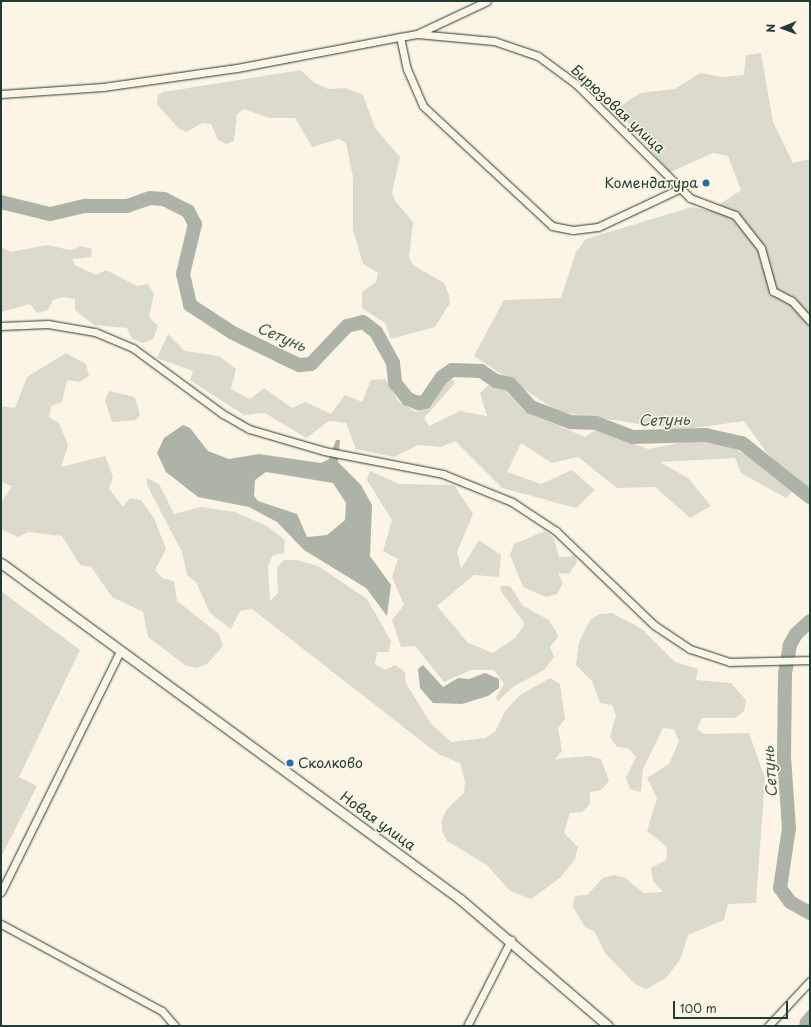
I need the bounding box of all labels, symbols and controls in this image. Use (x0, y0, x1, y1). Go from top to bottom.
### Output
north arrow (763, 8, 803, 48)
text: N (762, 24, 779, 33)
street label: Бирюзовая улица (567, 61, 669, 157)
place label: Комендатура (605, 175, 698, 191)
marker: Комендатура (701, 178, 711, 188)
water label: Сетунь (255, 318, 309, 354)
water label: Сетунь (638, 410, 690, 428)
water label: Сетунь (758, 746, 780, 798)
place label: Сколково (298, 755, 363, 771)
marker: Сколково (285, 758, 295, 768)
street label: Новая улица (337, 788, 419, 854)
scale bar (675, 993, 790, 1019)
text: 100 m (680, 999, 717, 1017)

